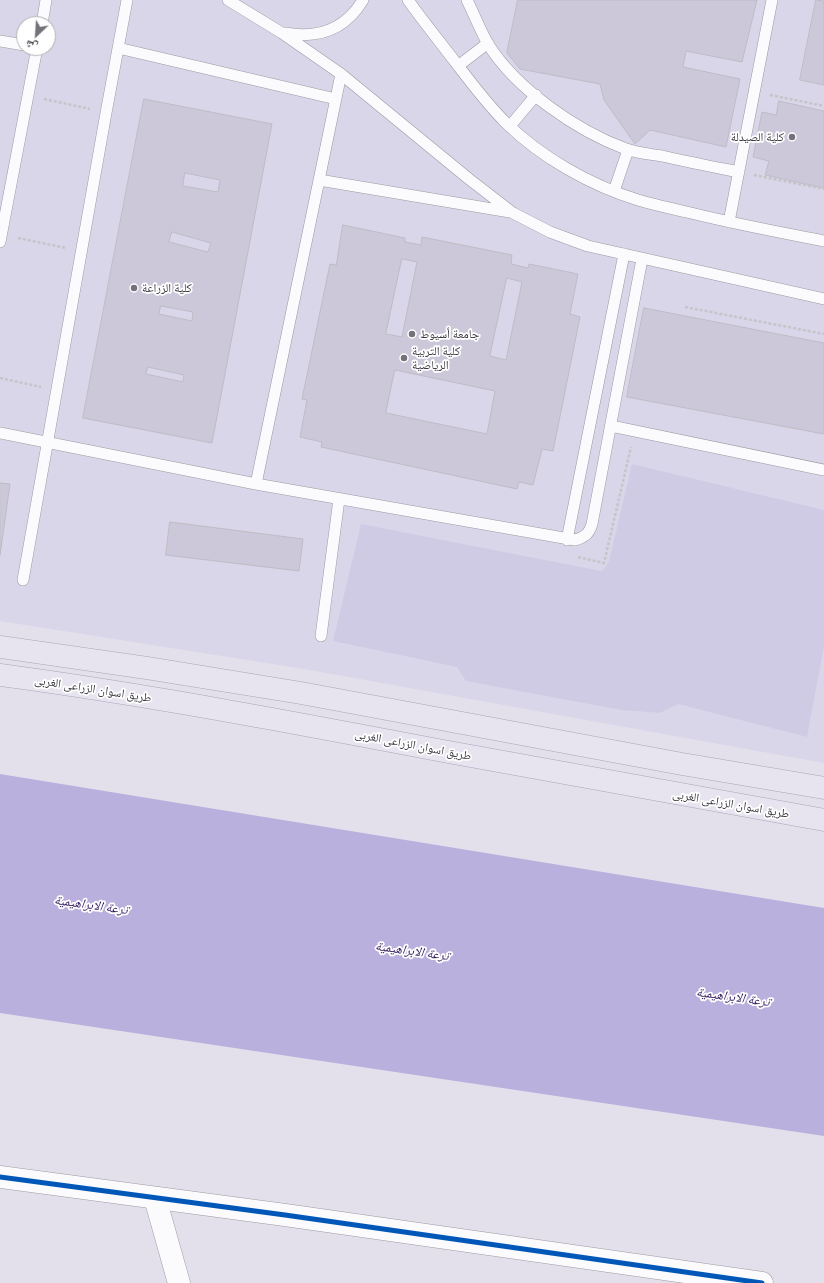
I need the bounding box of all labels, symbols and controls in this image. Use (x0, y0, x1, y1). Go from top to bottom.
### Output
north arrow (16, 16, 56, 56)
text: ش (24, 38, 39, 54)
place label: كلية الصيدلة (731, 130, 784, 144)
marker: كلية الصيدلة (787, 132, 797, 142)
place label: كلية الزراعة (142, 281, 192, 295)
marker: كلية الزراعة (129, 283, 139, 293)
place label: جامعة أسيوط (420, 327, 479, 341)
marker: جامعة أسيوط (407, 329, 417, 339)
place label: كلية التربية الرياضية (412, 344, 460, 372)
marker: كلية التربية الرياضية (399, 353, 409, 363)
street label: طريق اسوان الزراعى الغربى (33, 673, 153, 705)
street label: طريق اسوان الزراعى الغربى (354, 727, 472, 763)
street label: طريق اسوان الزراعى الغربى (671, 787, 791, 821)
water label: ترعة الابراهيمية (53, 892, 129, 918)
water label: ترعة الابراهيمية (374, 938, 450, 964)
water label: ترعة الابراهيمية (695, 984, 771, 1010)

